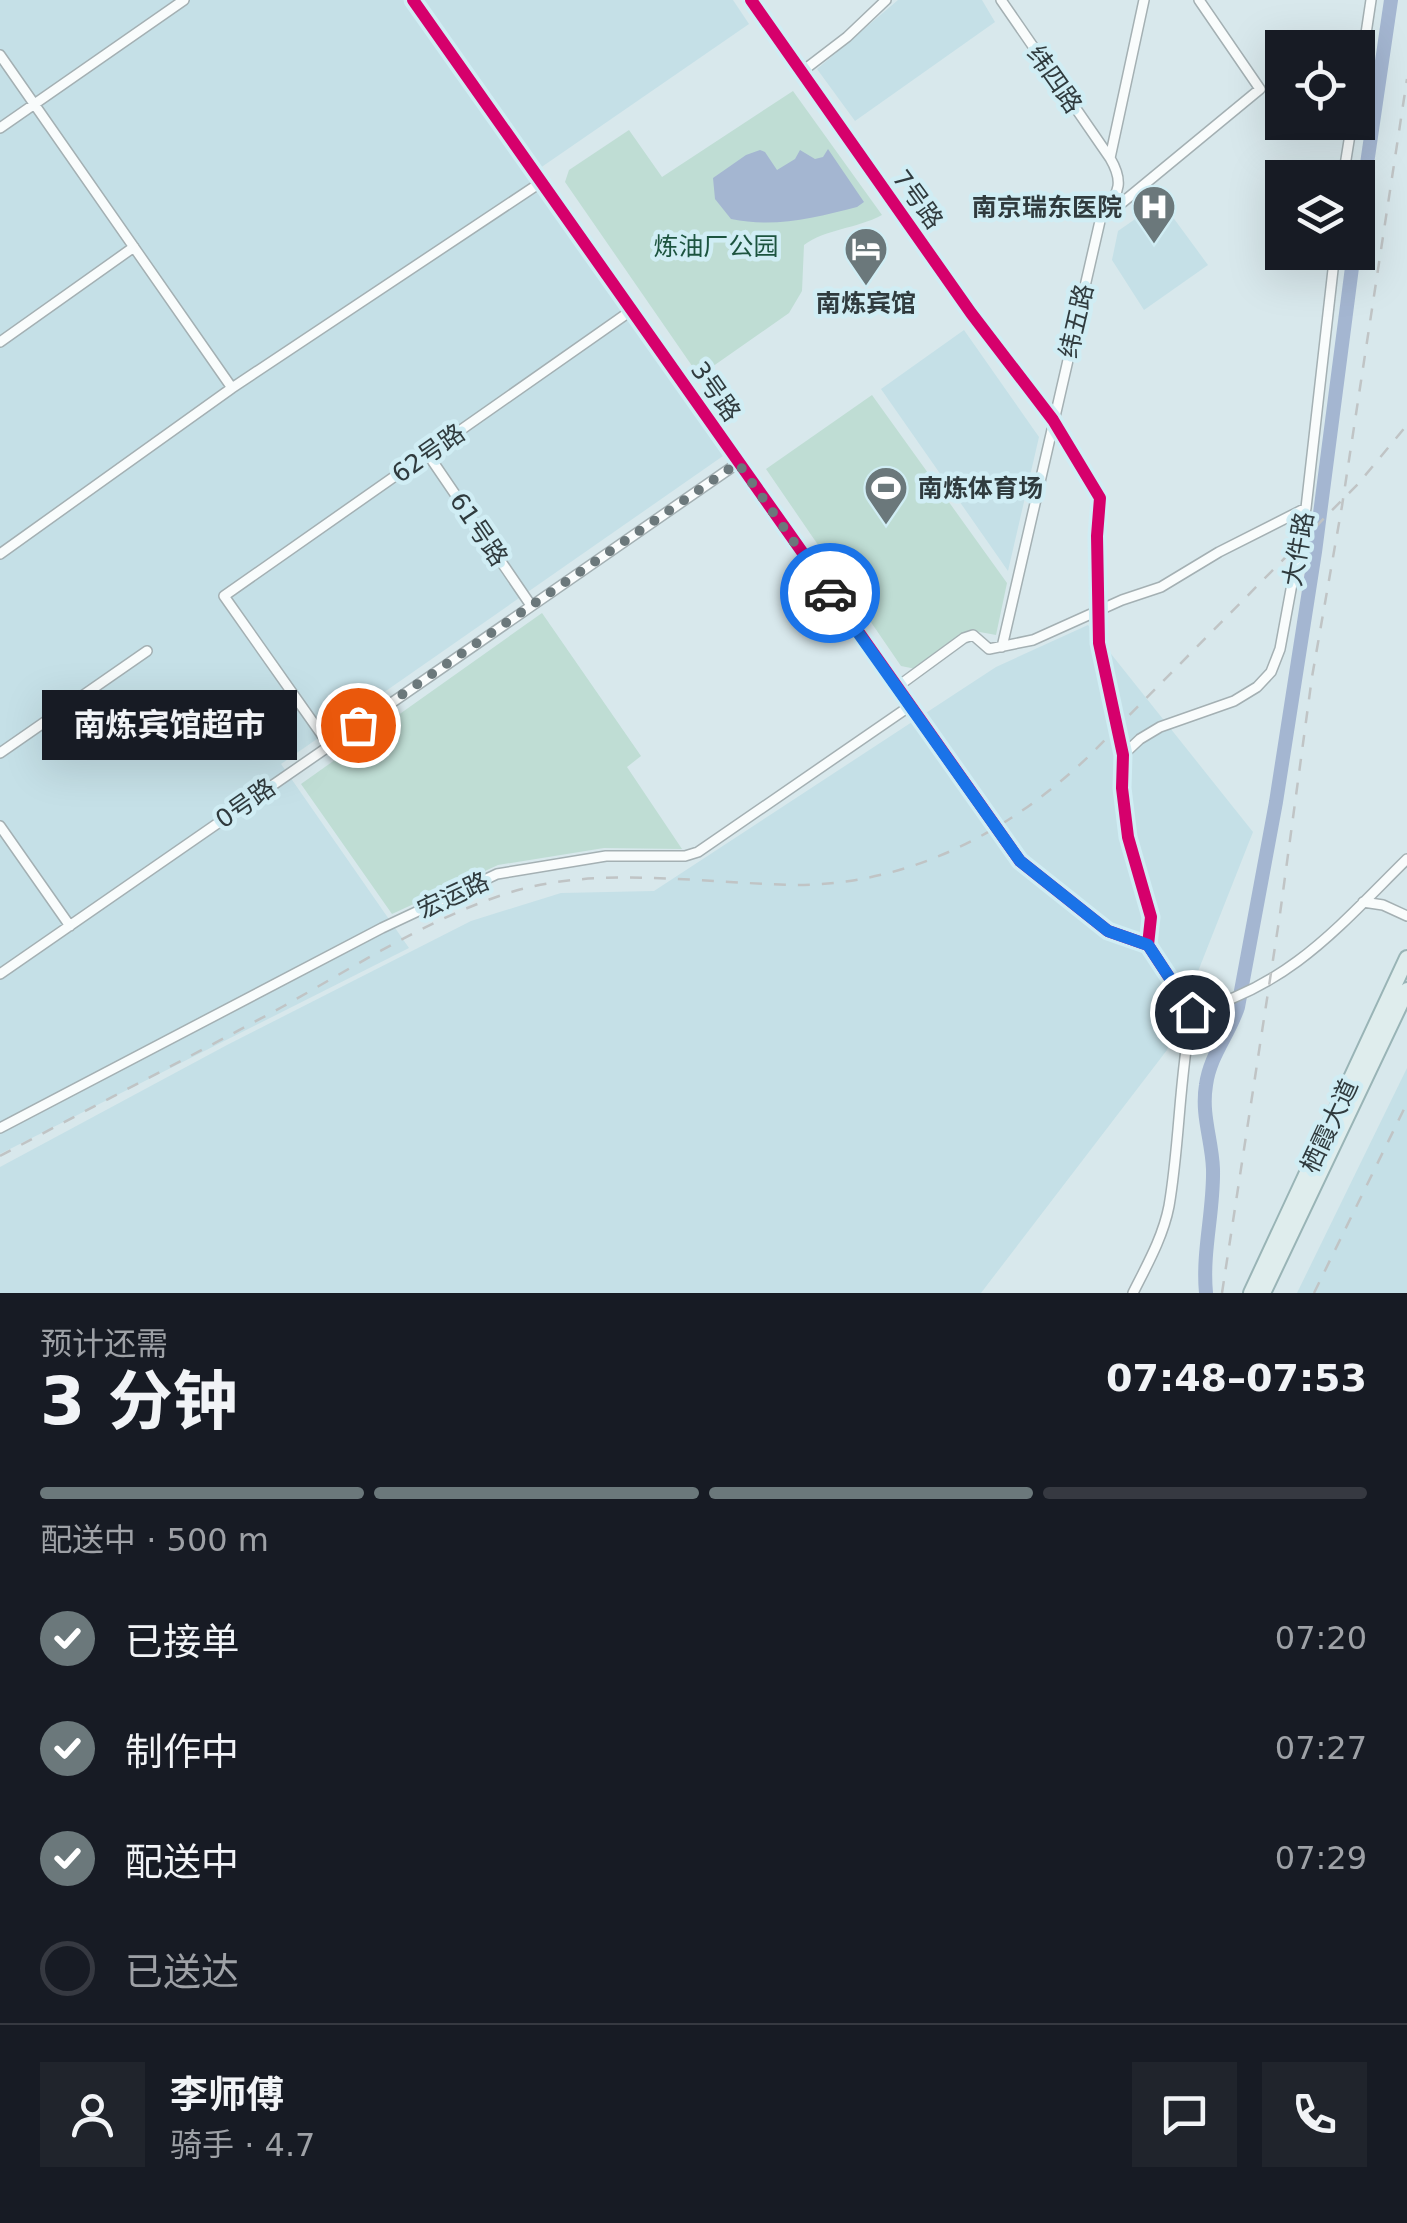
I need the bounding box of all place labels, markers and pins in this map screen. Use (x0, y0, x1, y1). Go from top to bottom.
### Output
hospital icon: 南京瑞东医院 (1131, 184, 1177, 245)
place label: 南京瑞东医院 (972, 193, 1122, 222)
hotel icon: 南炼宾馆 (843, 226, 889, 287)
place label: 南炼宾馆 (816, 289, 916, 318)
sports icon: 南炼体育场 (863, 465, 909, 526)
place label: 南炼体育场 (918, 474, 1043, 503)
pin (316, 683, 401, 768)
callout: 南炼宾馆超市 (43, 690, 298, 760)
pin (1150, 970, 1235, 1055)

